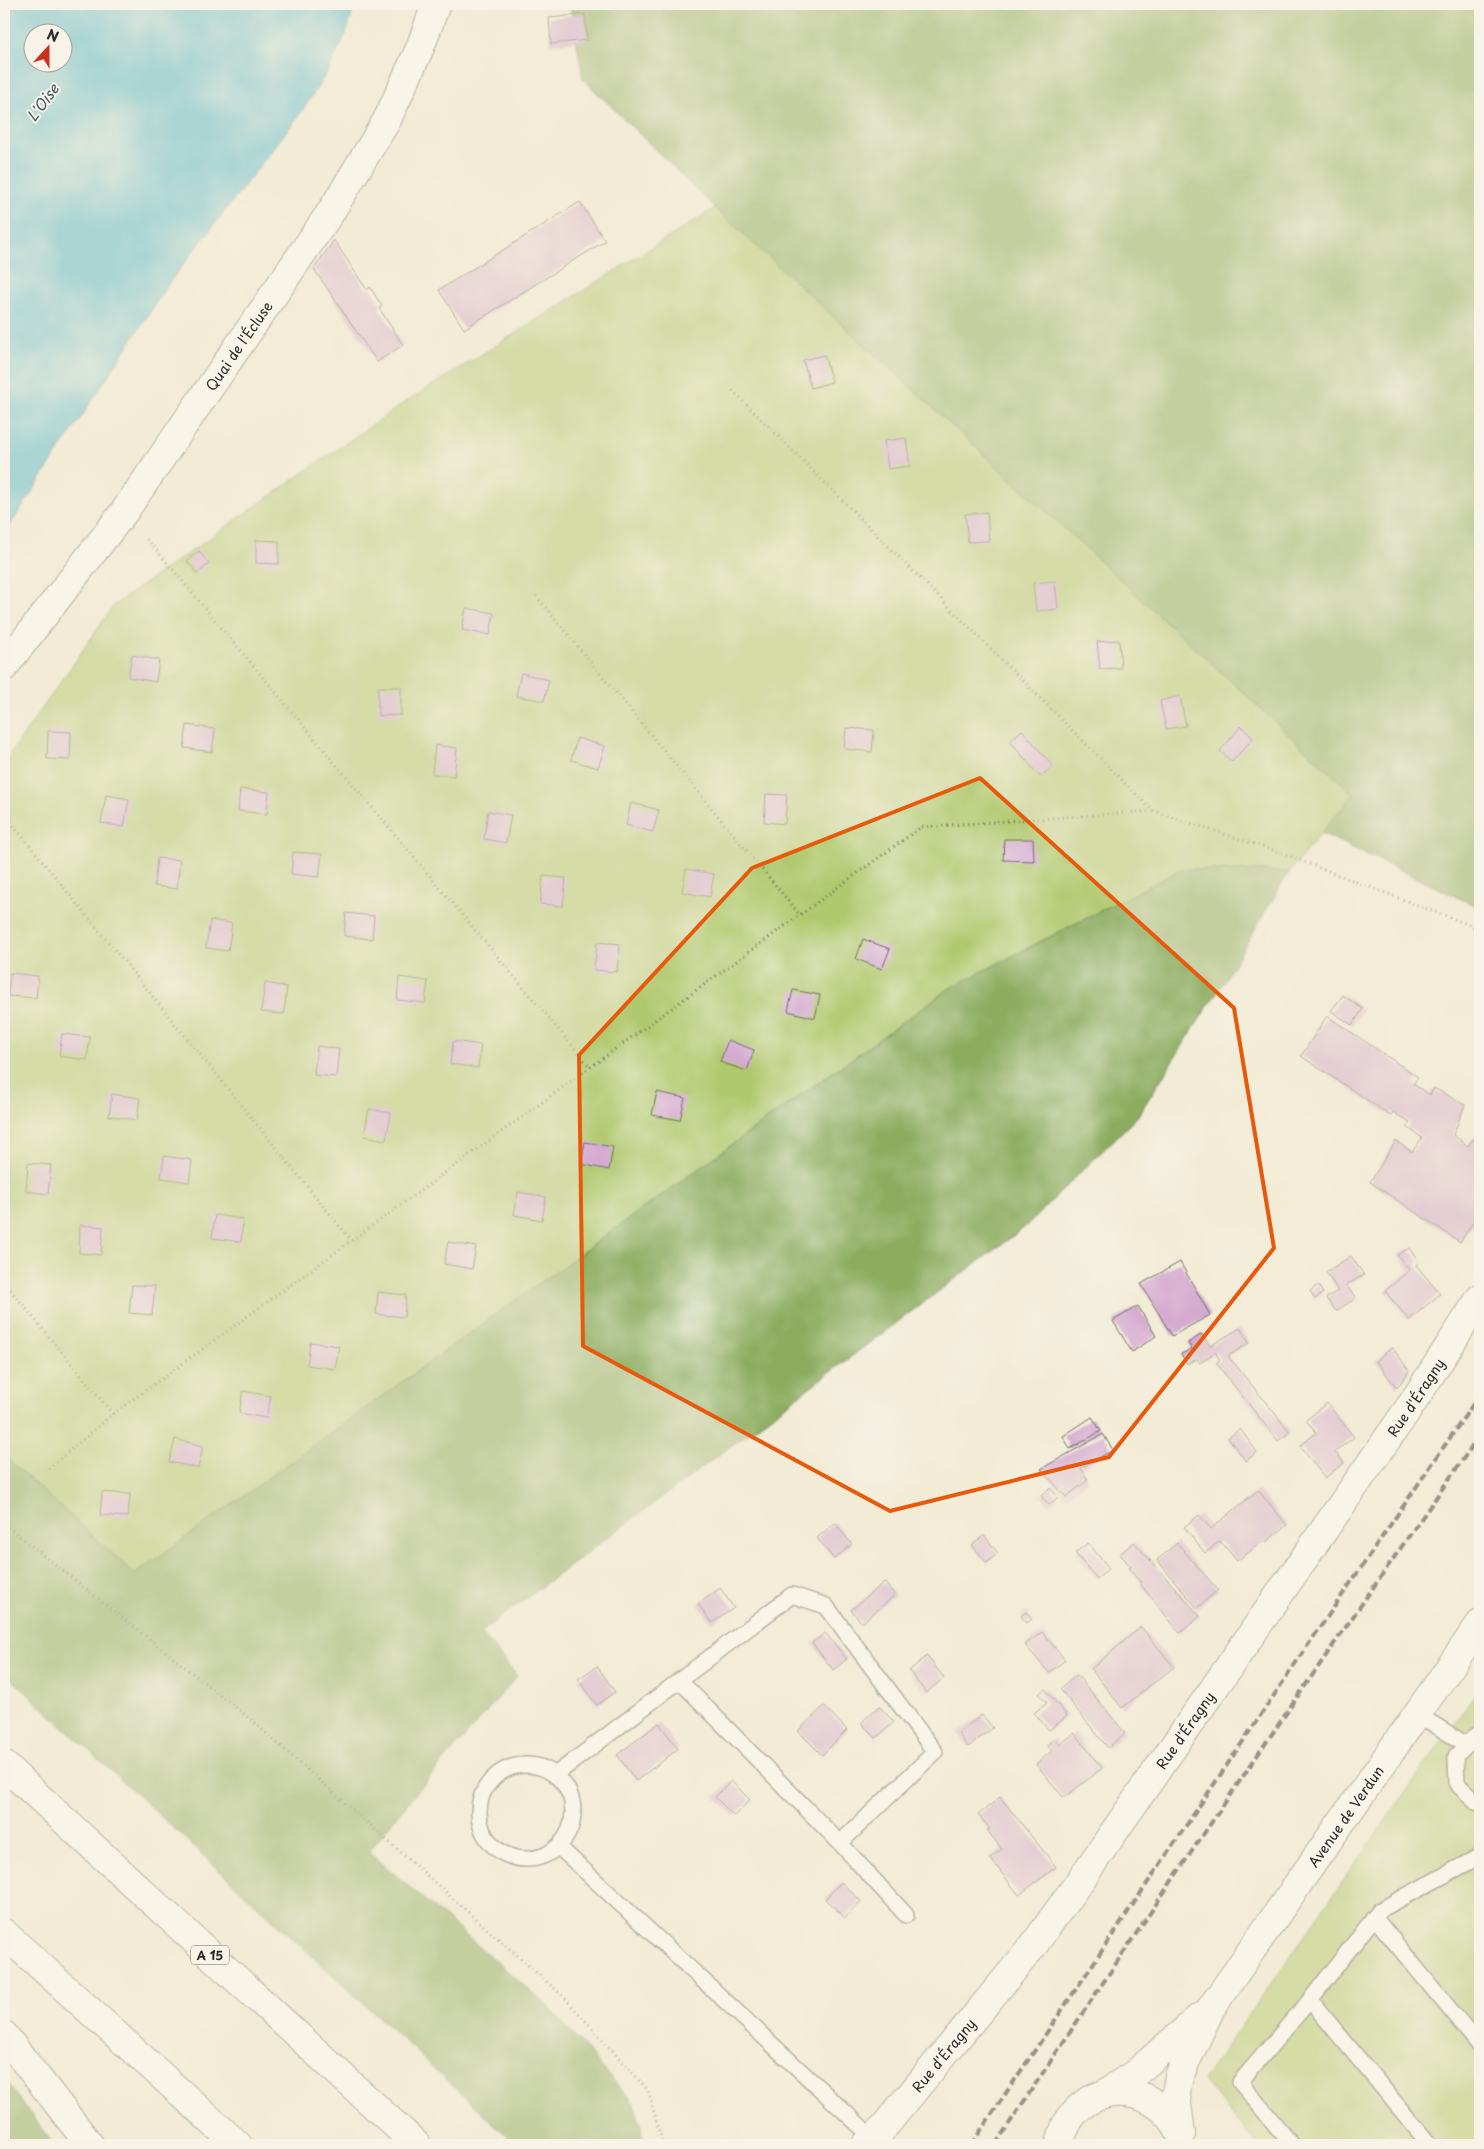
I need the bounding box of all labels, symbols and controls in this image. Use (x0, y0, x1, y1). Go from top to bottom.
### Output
north arrow (22, 22, 72, 72)
text: N (44, 24, 62, 47)
water label: L'Oise (20, 77, 64, 126)
street label: Quai de l'Écluse (200, 296, 277, 395)
street label: Rue d'Éragny (1382, 1354, 1449, 1441)
street label: Rue d'Éragny (1151, 1687, 1219, 1773)
street label: Avenue de Verdun (1302, 1761, 1388, 1871)
road number: A 15 (191, 1946, 229, 1964)
street label: Rue d'Éragny (907, 2013, 980, 2096)

